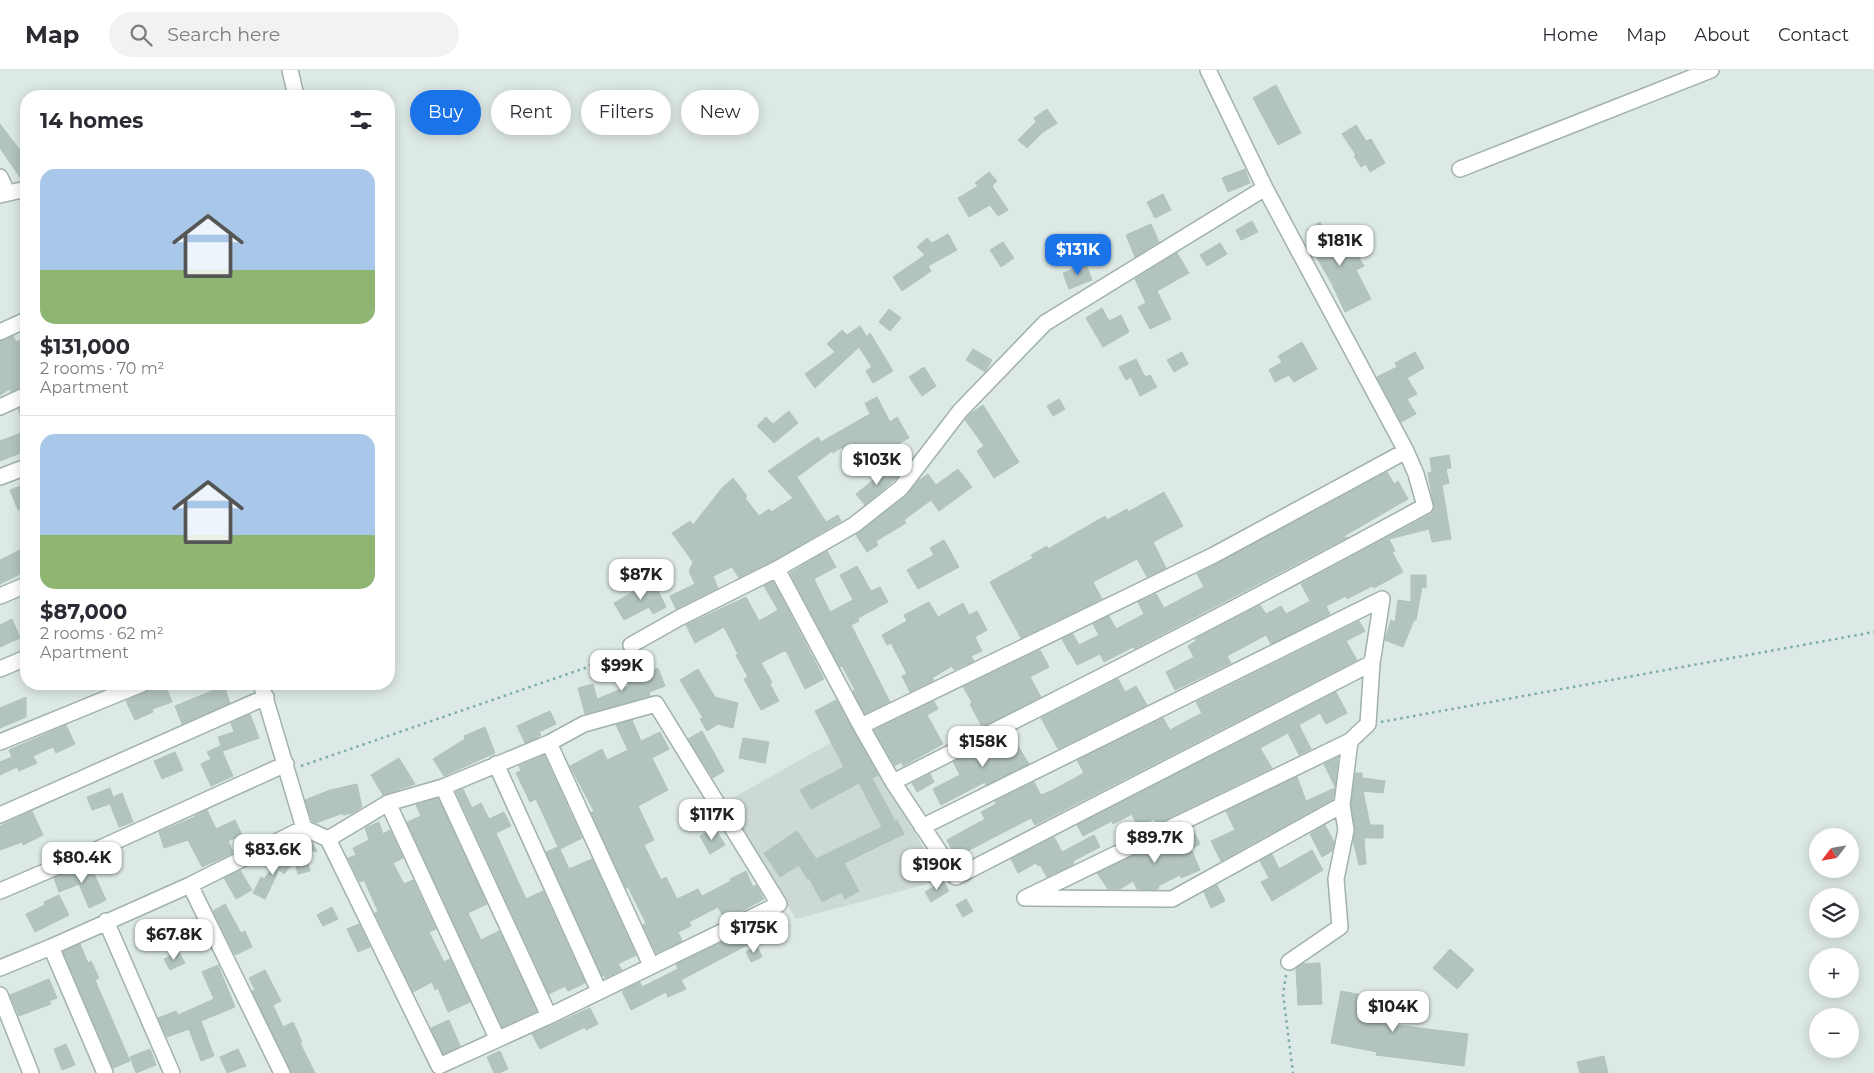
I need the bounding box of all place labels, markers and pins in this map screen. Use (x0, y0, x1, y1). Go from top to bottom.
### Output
pin: $181K (1305, 224, 1375, 267)
pin: $131K (1043, 234, 1113, 276)
pin: $103K (842, 444, 912, 486)
pin: $87K (611, 558, 671, 601)
pin: $99K (592, 650, 652, 692)
pin: $158K (948, 726, 1018, 768)
pin: $117K (677, 798, 747, 841)
pin: $89.7K (1114, 822, 1196, 864)
pin: $83.6K (232, 834, 314, 876)
pin: $80.4K (41, 842, 123, 884)
pin: $190K (902, 848, 972, 891)
pin: $175K (719, 912, 789, 954)
pin: $67.8K (133, 918, 215, 961)
pin: $104K (1358, 990, 1428, 1033)

